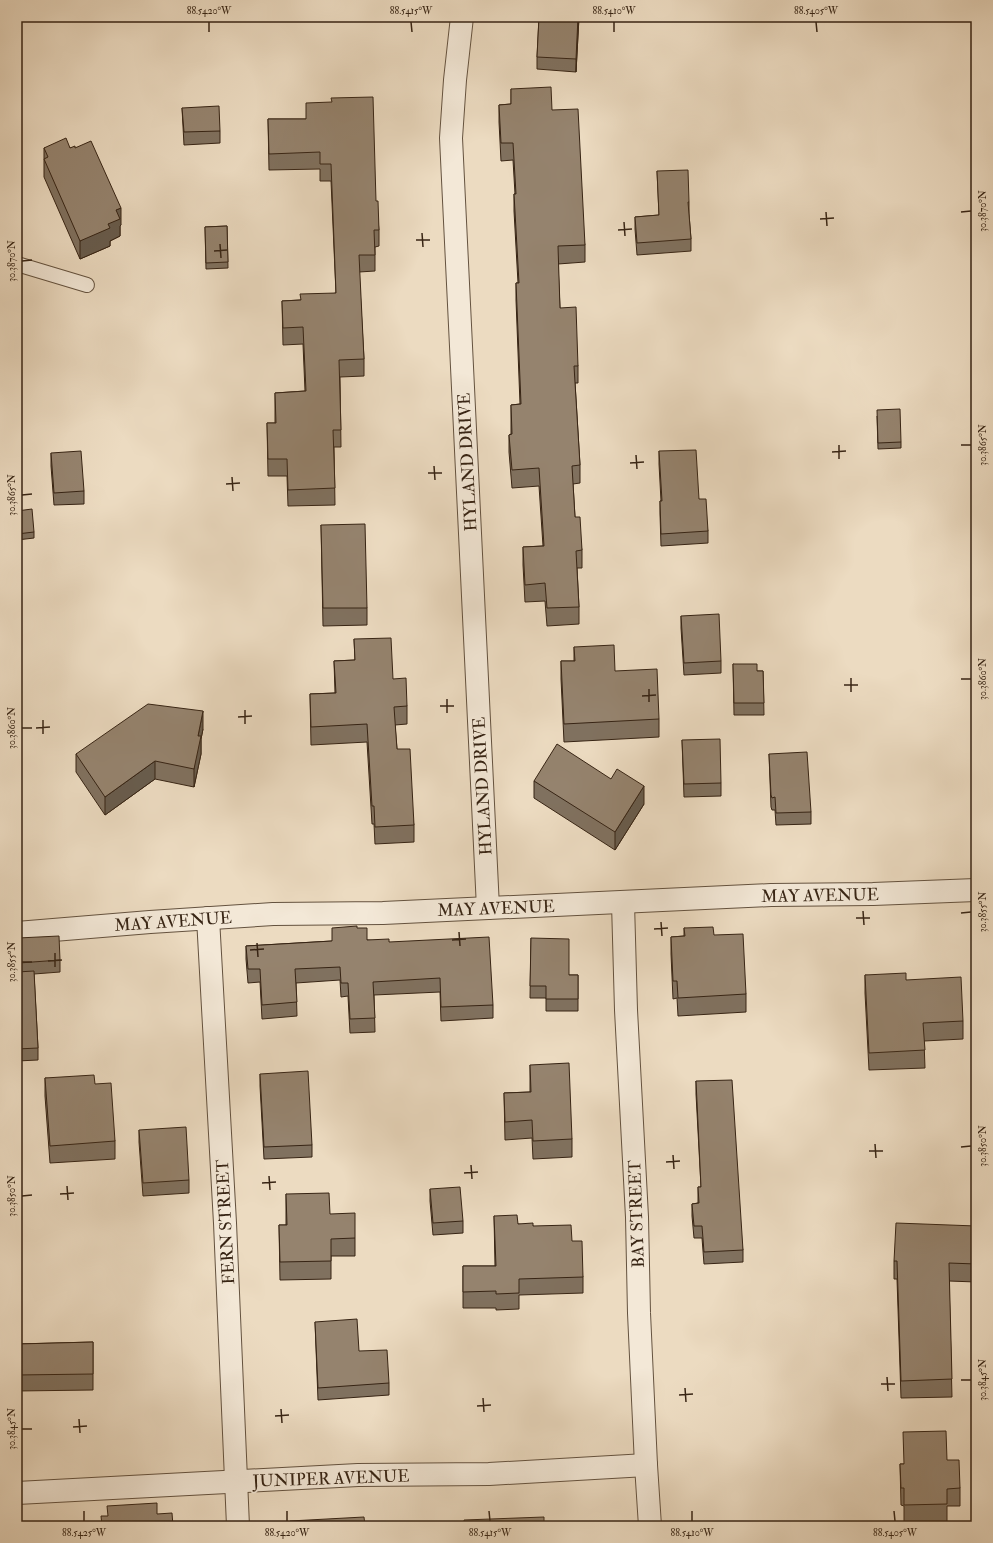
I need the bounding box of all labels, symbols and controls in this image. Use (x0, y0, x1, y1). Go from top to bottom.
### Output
text: 88.5420°W (187, 5, 232, 17)
text: 88.5415°W (390, 5, 433, 17)
text: 88.5410°W (592, 5, 636, 17)
text: 88.5405°W (794, 5, 839, 17)
text: 30.3870°N (977, 190, 989, 232)
text: 30.3870°N (6, 240, 18, 282)
street label: HYLAND DRIVE (453, 392, 482, 532)
text: 30.3865°N (977, 424, 989, 466)
text: 30.3865°N (6, 474, 18, 516)
text: 30.3860°N (977, 658, 989, 700)
text: 30.3860°N (6, 707, 18, 749)
street label: HYLAND DRIVE (468, 716, 497, 856)
street label: MAY AVENUE (761, 884, 879, 907)
text: 30.3855°N (977, 892, 989, 932)
street label: MAY AVENUE (437, 896, 555, 921)
street label: MAY AVENUE (114, 907, 232, 936)
text: 30.3855°N (6, 942, 18, 982)
text: 30.3850°N (977, 1125, 989, 1167)
street label: FERN STREET (212, 1159, 239, 1285)
street label: BAY STREET (624, 1159, 649, 1268)
text: 30.3850°N (6, 1175, 18, 1217)
text: 30.3845°N (977, 1359, 989, 1401)
text: 30.3845°N (6, 1408, 18, 1450)
street label: JUNIPER AVENUE (251, 1465, 410, 1493)
text: 88.5425°W (62, 1527, 107, 1539)
text: 88.5420°W (265, 1527, 310, 1539)
text: 88.5415°W (469, 1527, 512, 1539)
text: 88.5410°W (670, 1527, 714, 1539)
text: 88.5405°W (873, 1527, 918, 1539)

